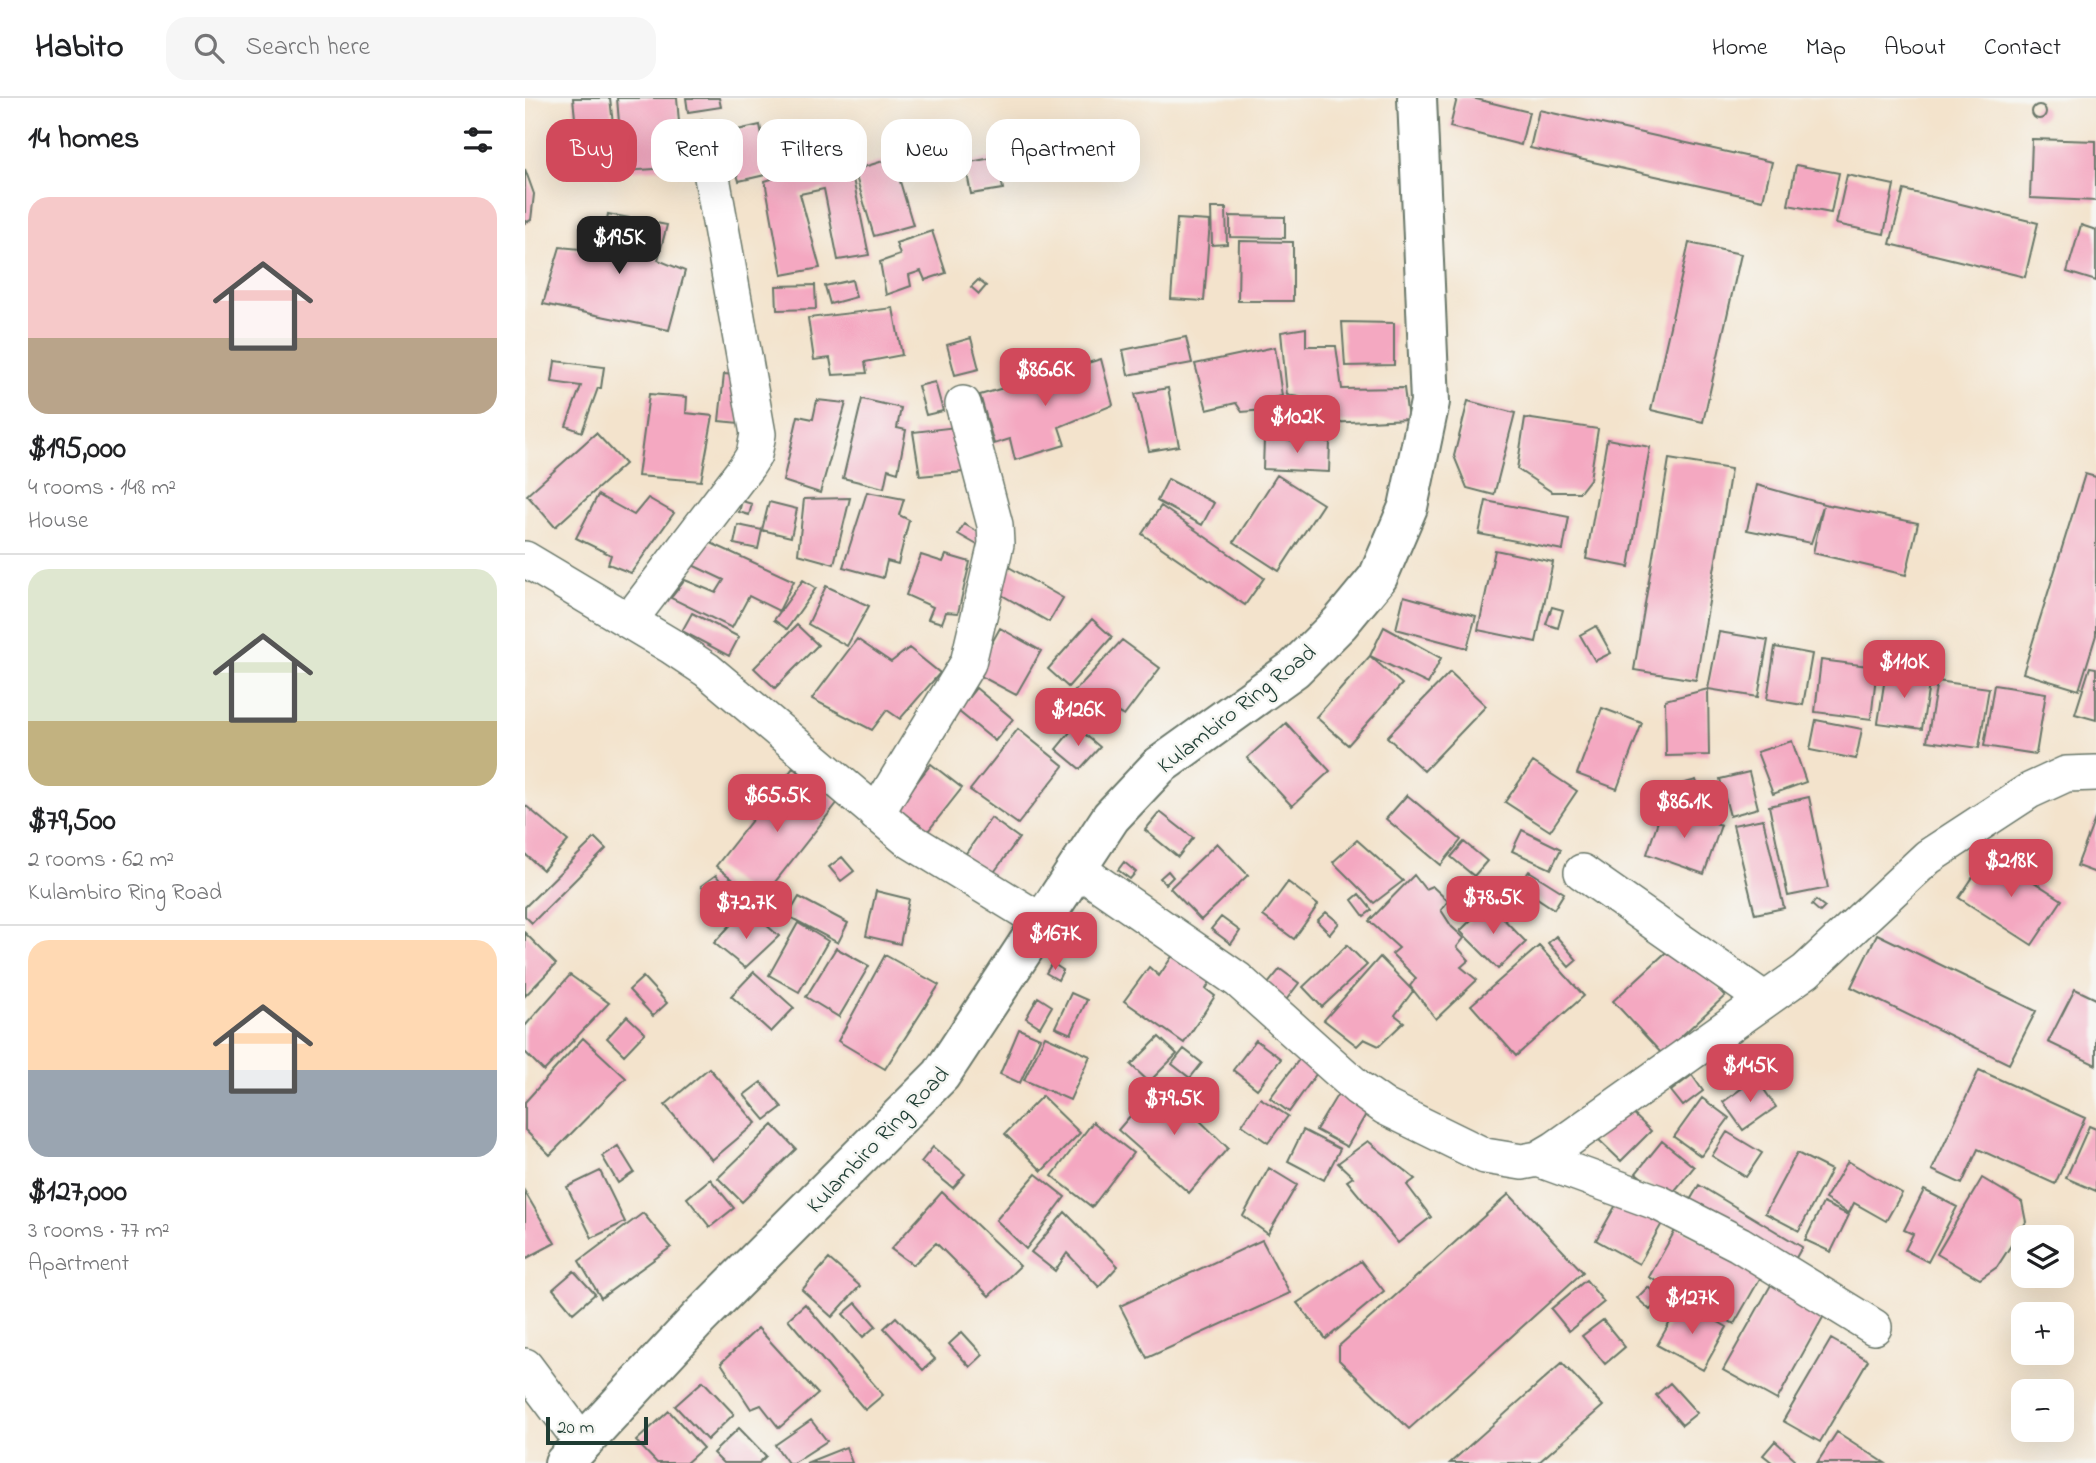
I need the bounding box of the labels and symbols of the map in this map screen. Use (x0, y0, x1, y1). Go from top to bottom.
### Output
pin: $195K (570, 216, 668, 276)
pin: $86.6K (988, 348, 1102, 408)
pin: $102K (1248, 396, 1346, 455)
street label: Kulambiro Ring Road (1151, 637, 1325, 783)
pin: $110K (1855, 640, 1953, 700)
pin: $126K (1029, 688, 1127, 748)
pin: $65.5K (720, 774, 834, 834)
pin: $86.1K (1627, 780, 1741, 840)
pin: $218K (1962, 840, 2060, 899)
pin: $78.5K (1436, 876, 1550, 936)
pin: $72.7K (689, 882, 803, 941)
pin: $167K (1006, 912, 1104, 972)
pin: $145K (1701, 1044, 1799, 1104)
street label: Kulambiro Ring Road (800, 1060, 959, 1223)
pin: $79.5K (1117, 1077, 1231, 1137)
pin: $127K (1643, 1276, 1741, 1336)
scale bar (546, 1414, 647, 1446)

